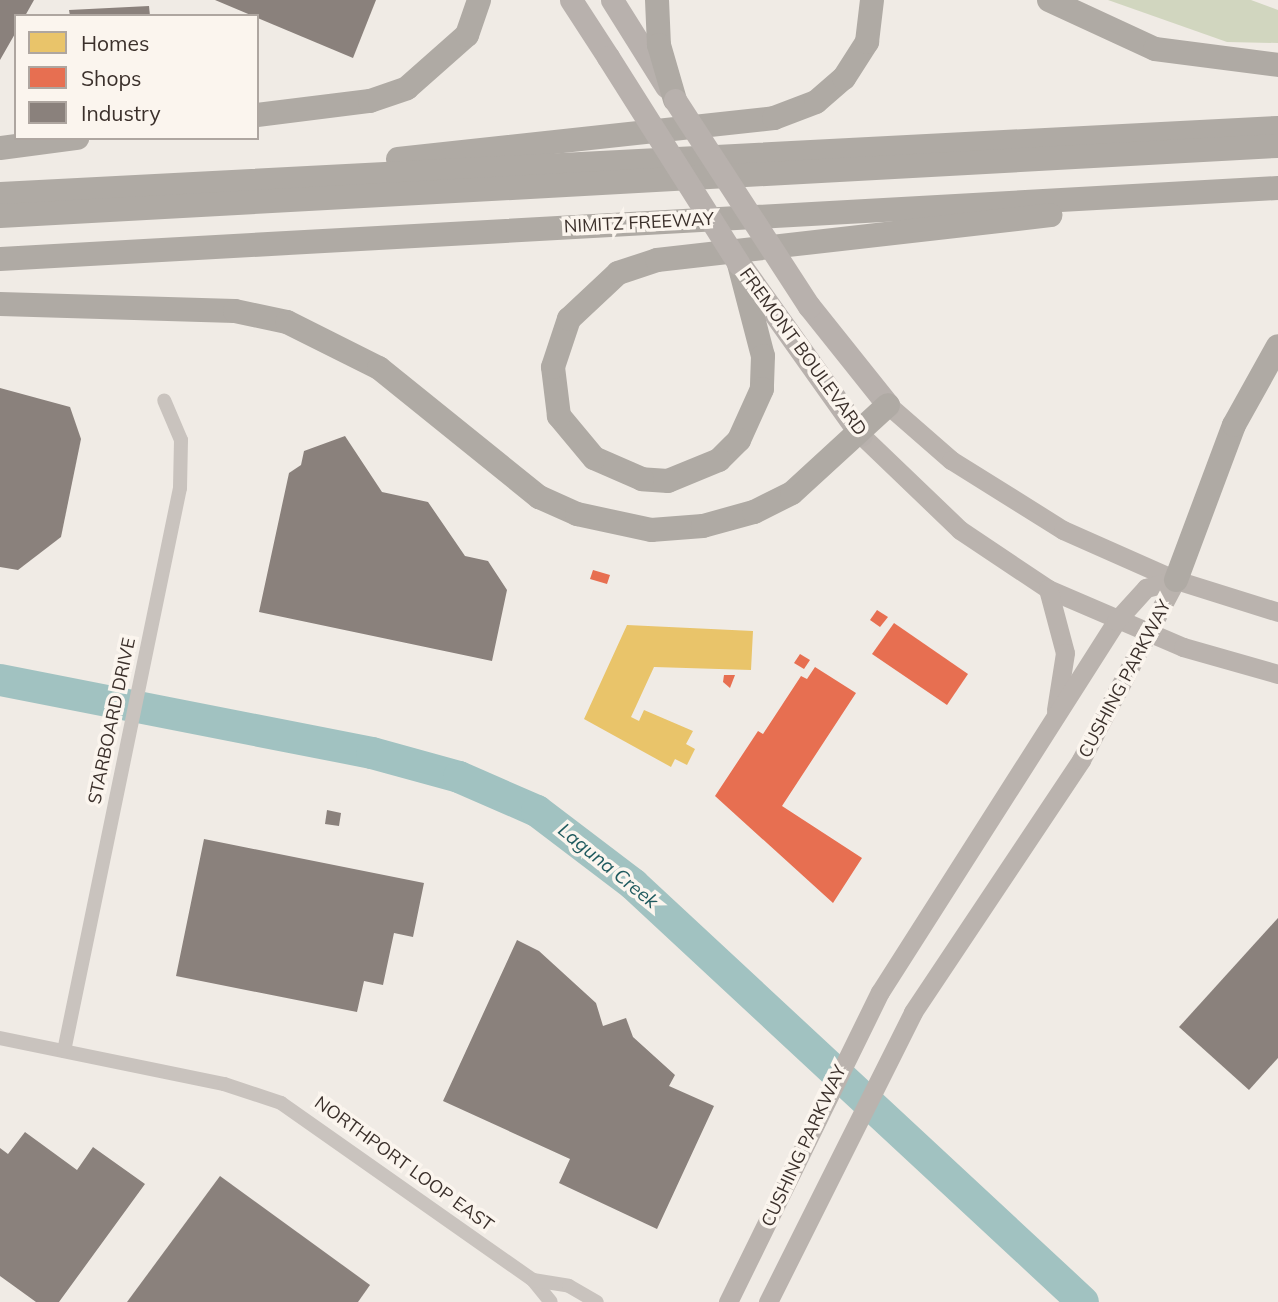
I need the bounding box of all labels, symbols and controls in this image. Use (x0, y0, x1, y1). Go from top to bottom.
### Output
legend (14, 14, 259, 140)
text: Homes (81, 30, 149, 56)
text: Shops (81, 65, 141, 91)
text: Industry (81, 100, 161, 126)
street label: NIMITZ FREEWAY (563, 208, 715, 238)
street label: FREMONT BOULEVARD (735, 264, 871, 440)
street label: CUSHING PARKWAY (1074, 596, 1176, 762)
street label: STARBOARD DRIVE (84, 636, 140, 806)
water label: Laguna Creek (553, 819, 663, 913)
street label: CUSHING PARKWAY (757, 1062, 851, 1230)
street label: NORTHPORT LOOP EAST (310, 1092, 498, 1236)

